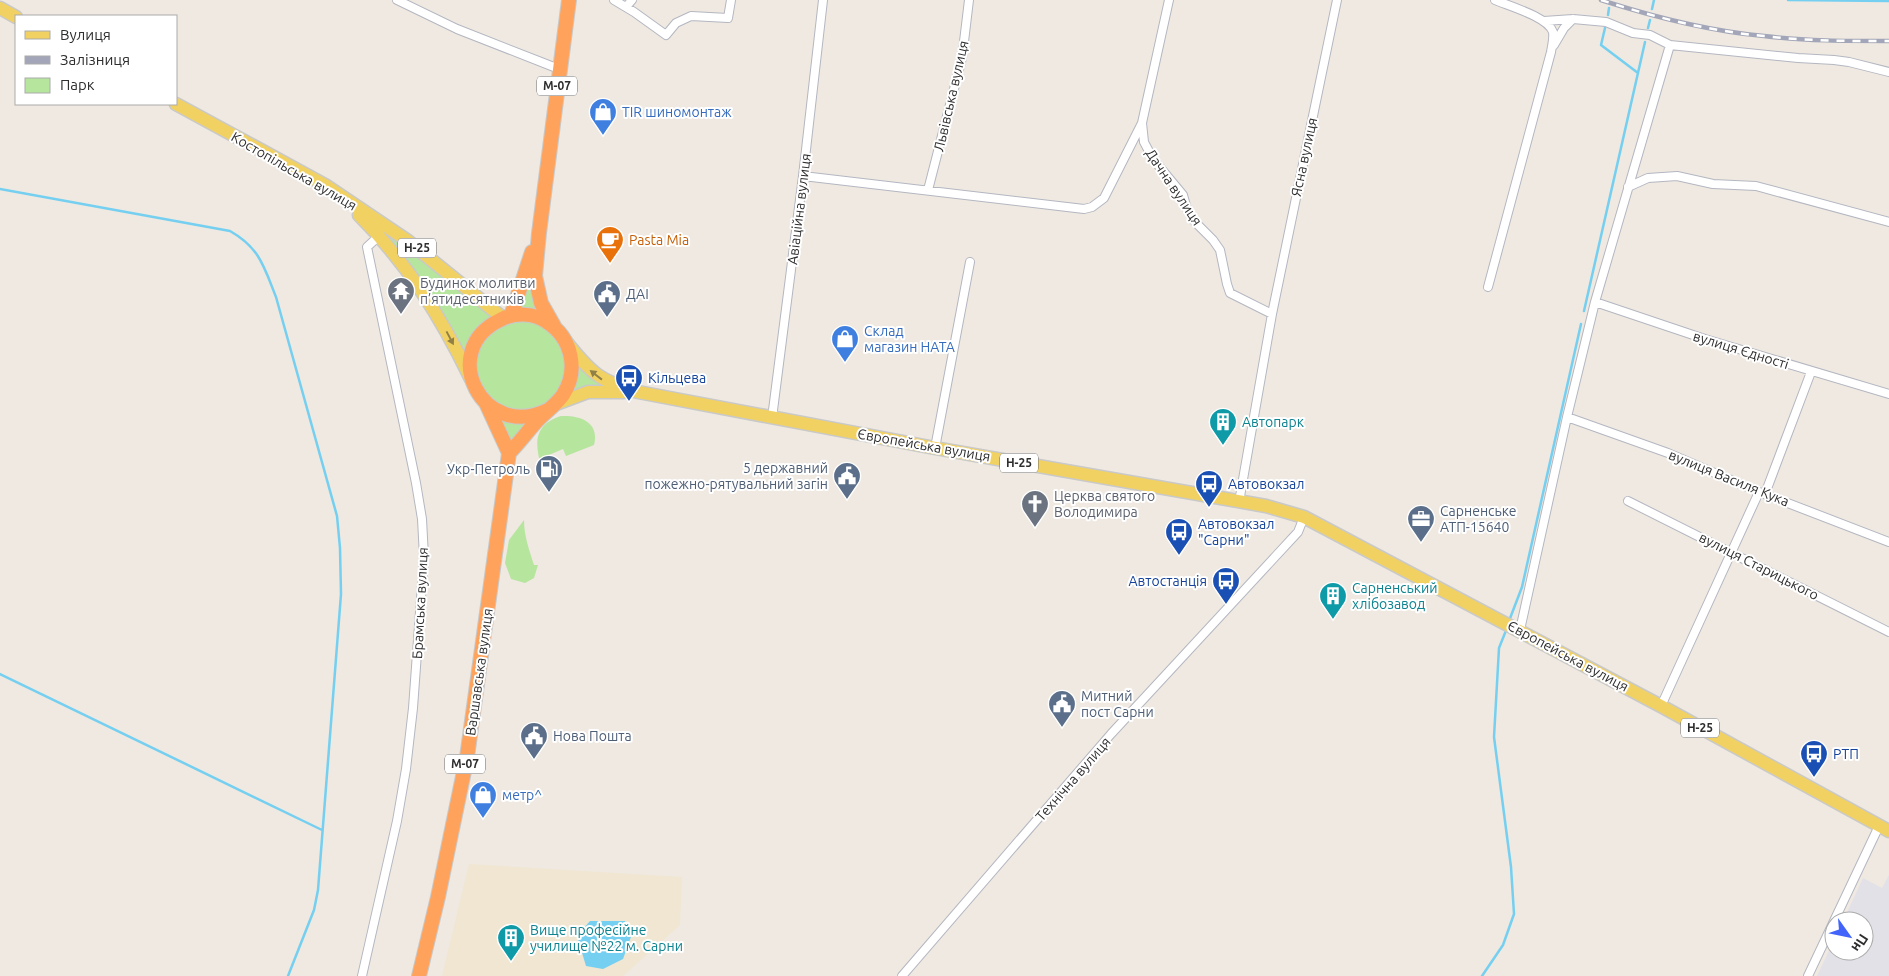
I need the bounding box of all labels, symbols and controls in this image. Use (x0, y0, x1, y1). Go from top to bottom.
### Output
legend (15, 15, 178, 105)
text: Вулиця (60, 26, 111, 43)
street label: Львівська вулиця (930, 39, 972, 153)
text: Залізниця (60, 51, 130, 68)
text: Парк (60, 76, 95, 93)
road number: М-07 (537, 76, 577, 95)
shop icon: TIR шиномонтаж (588, 97, 618, 136)
place label: TIR шиномонтаж (622, 104, 732, 120)
street label: Ясна вулиця (1288, 116, 1320, 198)
street label: Костопільська вулиця (228, 129, 360, 213)
street label: Дачна вулиця (1142, 146, 1206, 228)
street label: Авіаційна вулиця (784, 152, 814, 266)
cafe icon: Pasta Mia (595, 225, 625, 264)
place label: Pasta Mia (629, 232, 689, 248)
road number: Н-25 (398, 238, 436, 258)
place label: Будинок молитви п’ятидесятників (420, 275, 536, 307)
temple icon: Будинок молитви п’ятидесятників (386, 276, 416, 315)
public building icon: ДАІ (592, 279, 622, 318)
place label: ДАІ (626, 286, 649, 302)
place label: Склад магазин НАТА (864, 323, 955, 355)
shop icon: Склад магазин НАТА (830, 324, 860, 363)
street label: вулиця Єдності (1691, 328, 1791, 372)
one-way arrow (446, 331, 454, 345)
bus stop icon: Кільцева (614, 363, 644, 402)
one-way arrow (590, 369, 603, 380)
place label: Кільцева (648, 370, 706, 386)
building icon: Автопарк (1208, 407, 1238, 446)
place label: Автопарк (1242, 414, 1304, 430)
street label: Європейська вулиця (856, 425, 992, 465)
street label: вулиця Василя Кука (1666, 447, 1792, 509)
road number: Н-25 (1000, 453, 1038, 472)
fuel station icon: Укр-Петроль (534, 454, 564, 493)
place label: 5 державний пожежно-рятувальний загін (645, 460, 828, 492)
place label: Укр-Петроль (447, 461, 530, 477)
public building icon: 5 державний пожежно-рятувальний загін (832, 461, 862, 500)
bus stop icon: Автовокзал (1194, 469, 1224, 508)
place label: Автовокзал (1228, 476, 1304, 492)
place label: Церква святого Володимира (1054, 488, 1155, 520)
church icon: Церква святого Володимира (1020, 489, 1050, 528)
place label: Сарненське АТП-15640 (1440, 503, 1517, 535)
office icon: Сарненське АТП-15640 (1406, 504, 1436, 543)
place label: Автовокзал "Сарни" (1198, 516, 1274, 548)
bus stop icon: Автовокзал "Сарни" (1164, 517, 1194, 556)
street label: вулиця Старицького (1696, 529, 1822, 603)
street label: Брамська вулиця (409, 547, 431, 659)
bus stop icon: Автостанція (1211, 566, 1241, 605)
place label: Автостанція (1128, 573, 1207, 589)
place label: Сарненський хлібозавод (1352, 580, 1438, 612)
building icon: Сарненський хлібозавод (1318, 581, 1348, 620)
street label: Варшавська вулиця (462, 607, 496, 737)
street label: Європейська вулиця (1505, 617, 1631, 695)
place label: Митний пост Сарни (1081, 688, 1154, 720)
public building icon: Митний пост Сарни (1047, 689, 1077, 728)
road number: Н-25 (1681, 718, 1719, 738)
public building icon: Нова Пошта (519, 721, 549, 760)
place label: Нова Пошта (553, 728, 632, 744)
street label: Технічна вулиця (1032, 734, 1114, 824)
bus stop icon: РТП (1799, 739, 1829, 778)
place label: РТП (1833, 746, 1859, 762)
road number: М-07 (445, 754, 485, 774)
shop icon: метр^ (468, 780, 498, 819)
place label: метр^ (502, 787, 542, 803)
north arrow (1824, 911, 1874, 961)
place label: Вище професійне училище №22 м. Сарни (530, 922, 683, 954)
building icon: Вище професійне училище №22 м. Сарни (496, 923, 526, 962)
text: Пн (1848, 931, 1872, 955)

